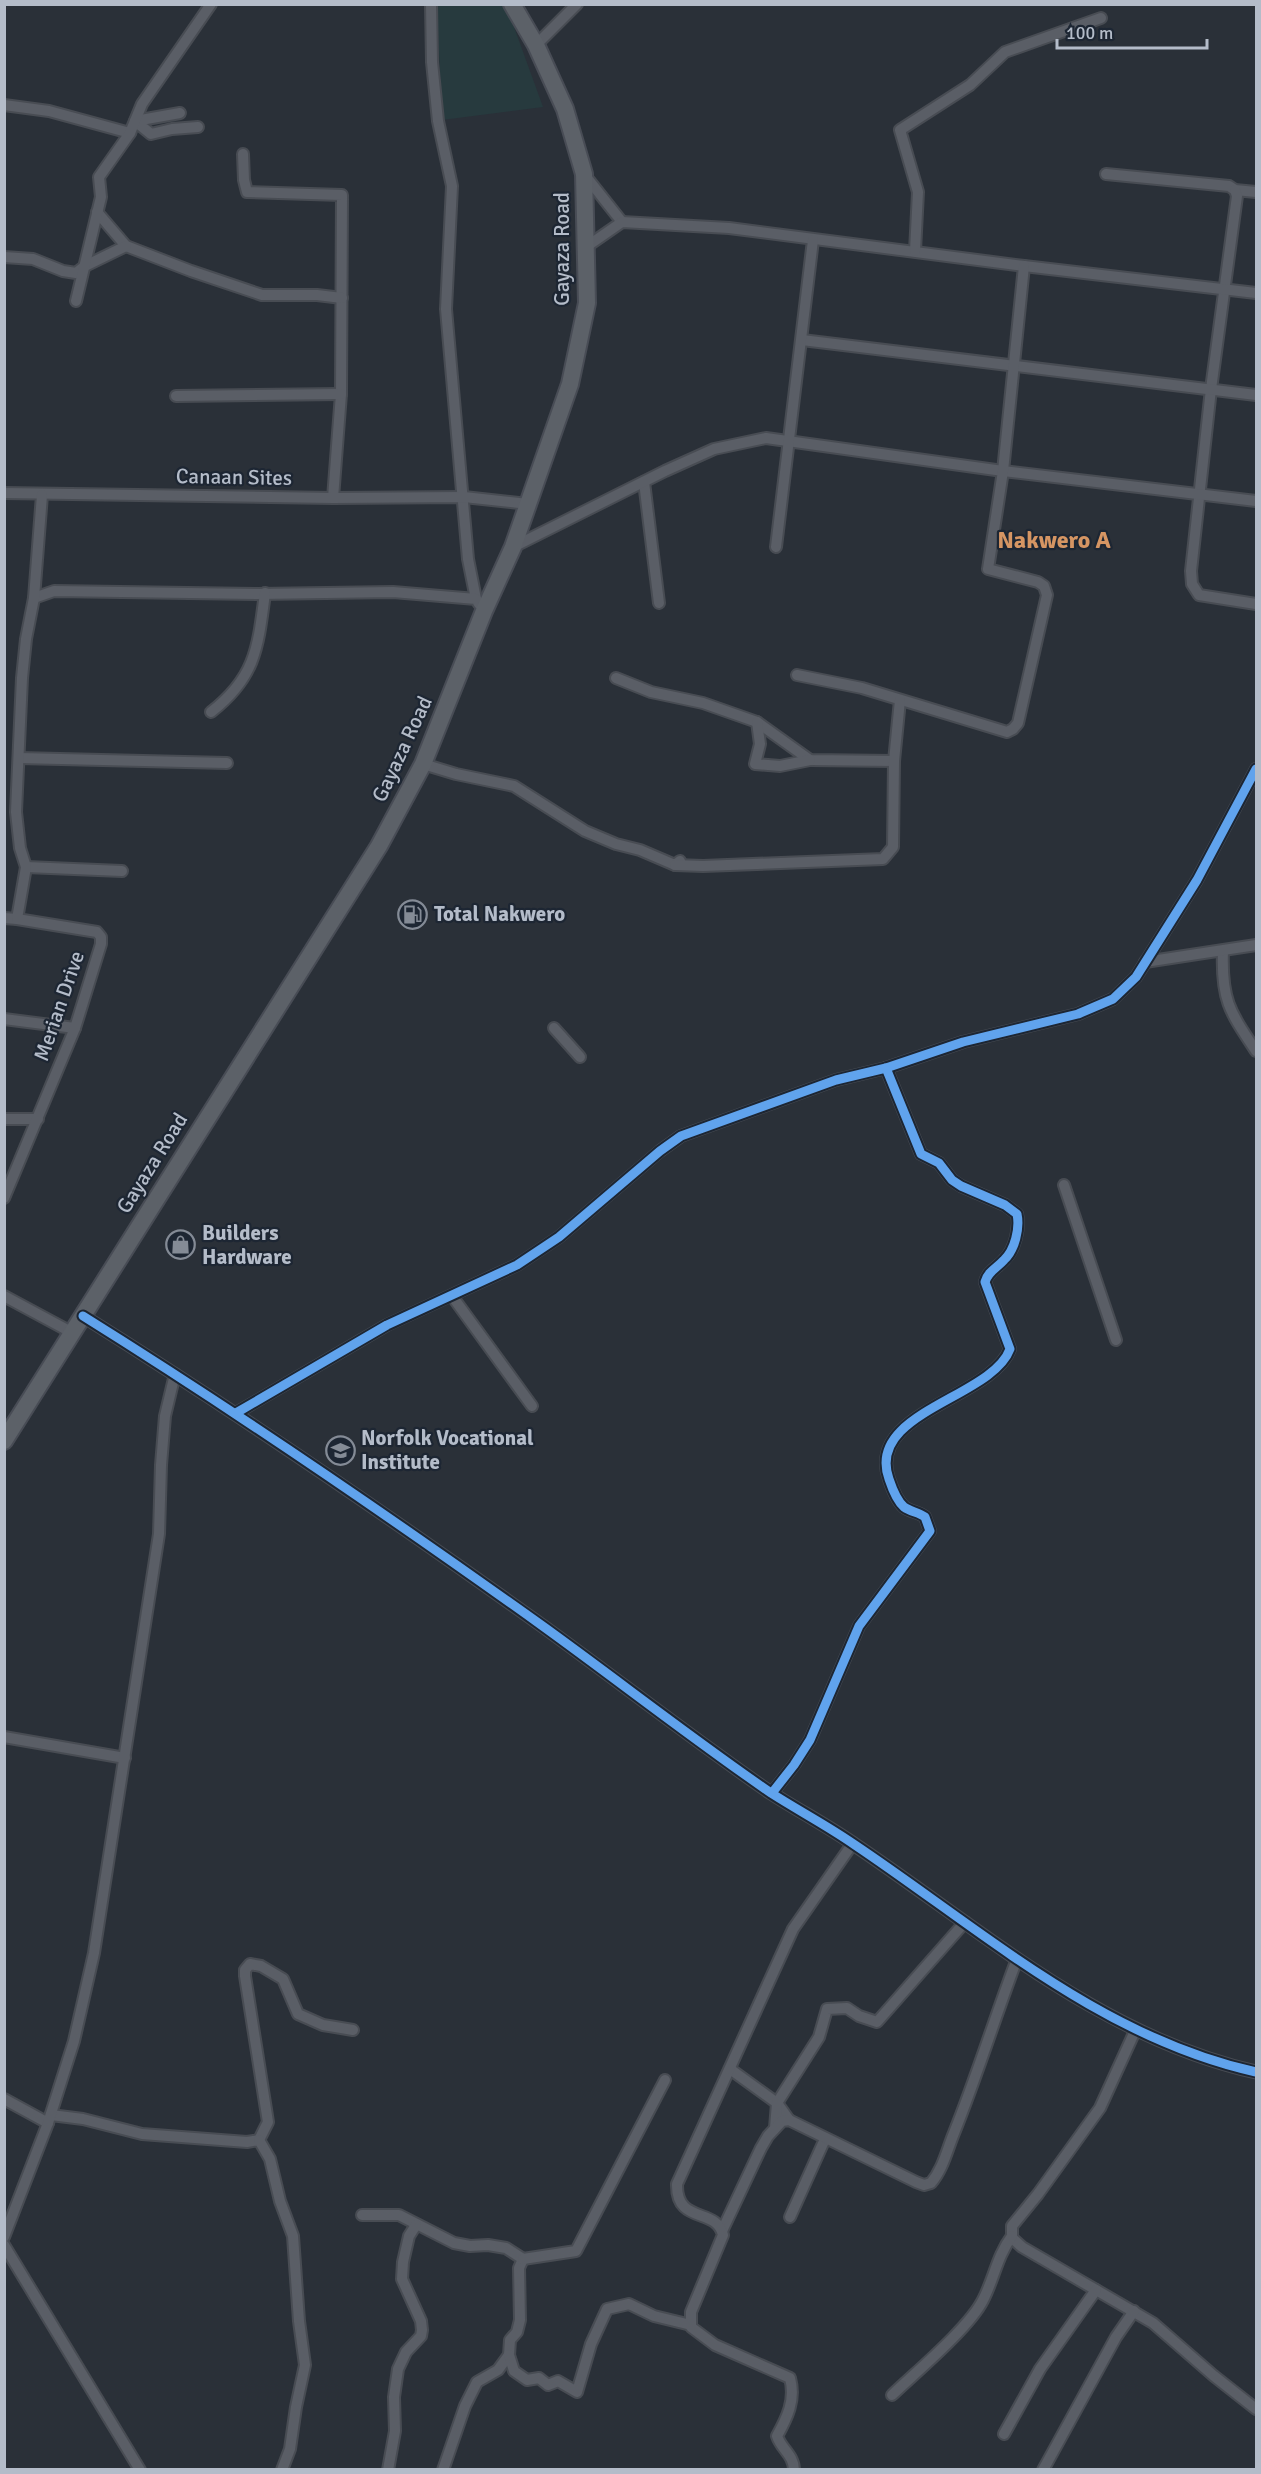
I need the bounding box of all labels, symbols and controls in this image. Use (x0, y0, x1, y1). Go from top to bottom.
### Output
scale bar (1057, 12, 1207, 50)
text: 100 m (1066, 22, 1113, 44)
street label: Gayaza Road (549, 192, 575, 306)
street label: Canaan Sites (176, 463, 292, 491)
district label: Nakwero A (997, 525, 1112, 555)
street label: Gayaza Road (366, 692, 438, 806)
fuel station icon: Total Nakwero (397, 898, 429, 930)
place label: Total Nakwero (434, 901, 565, 927)
street label: Merian Drive (28, 947, 90, 1065)
street label: Gayaza Road (111, 1108, 193, 1218)
place label: Builders Hardware (202, 1220, 292, 1270)
shop icon: Builders Hardware (165, 1229, 197, 1261)
place label: Norfolk Vocational Institute (361, 1425, 534, 1475)
school or university icon: Norfolk Vocational Institute (324, 1434, 356, 1466)

